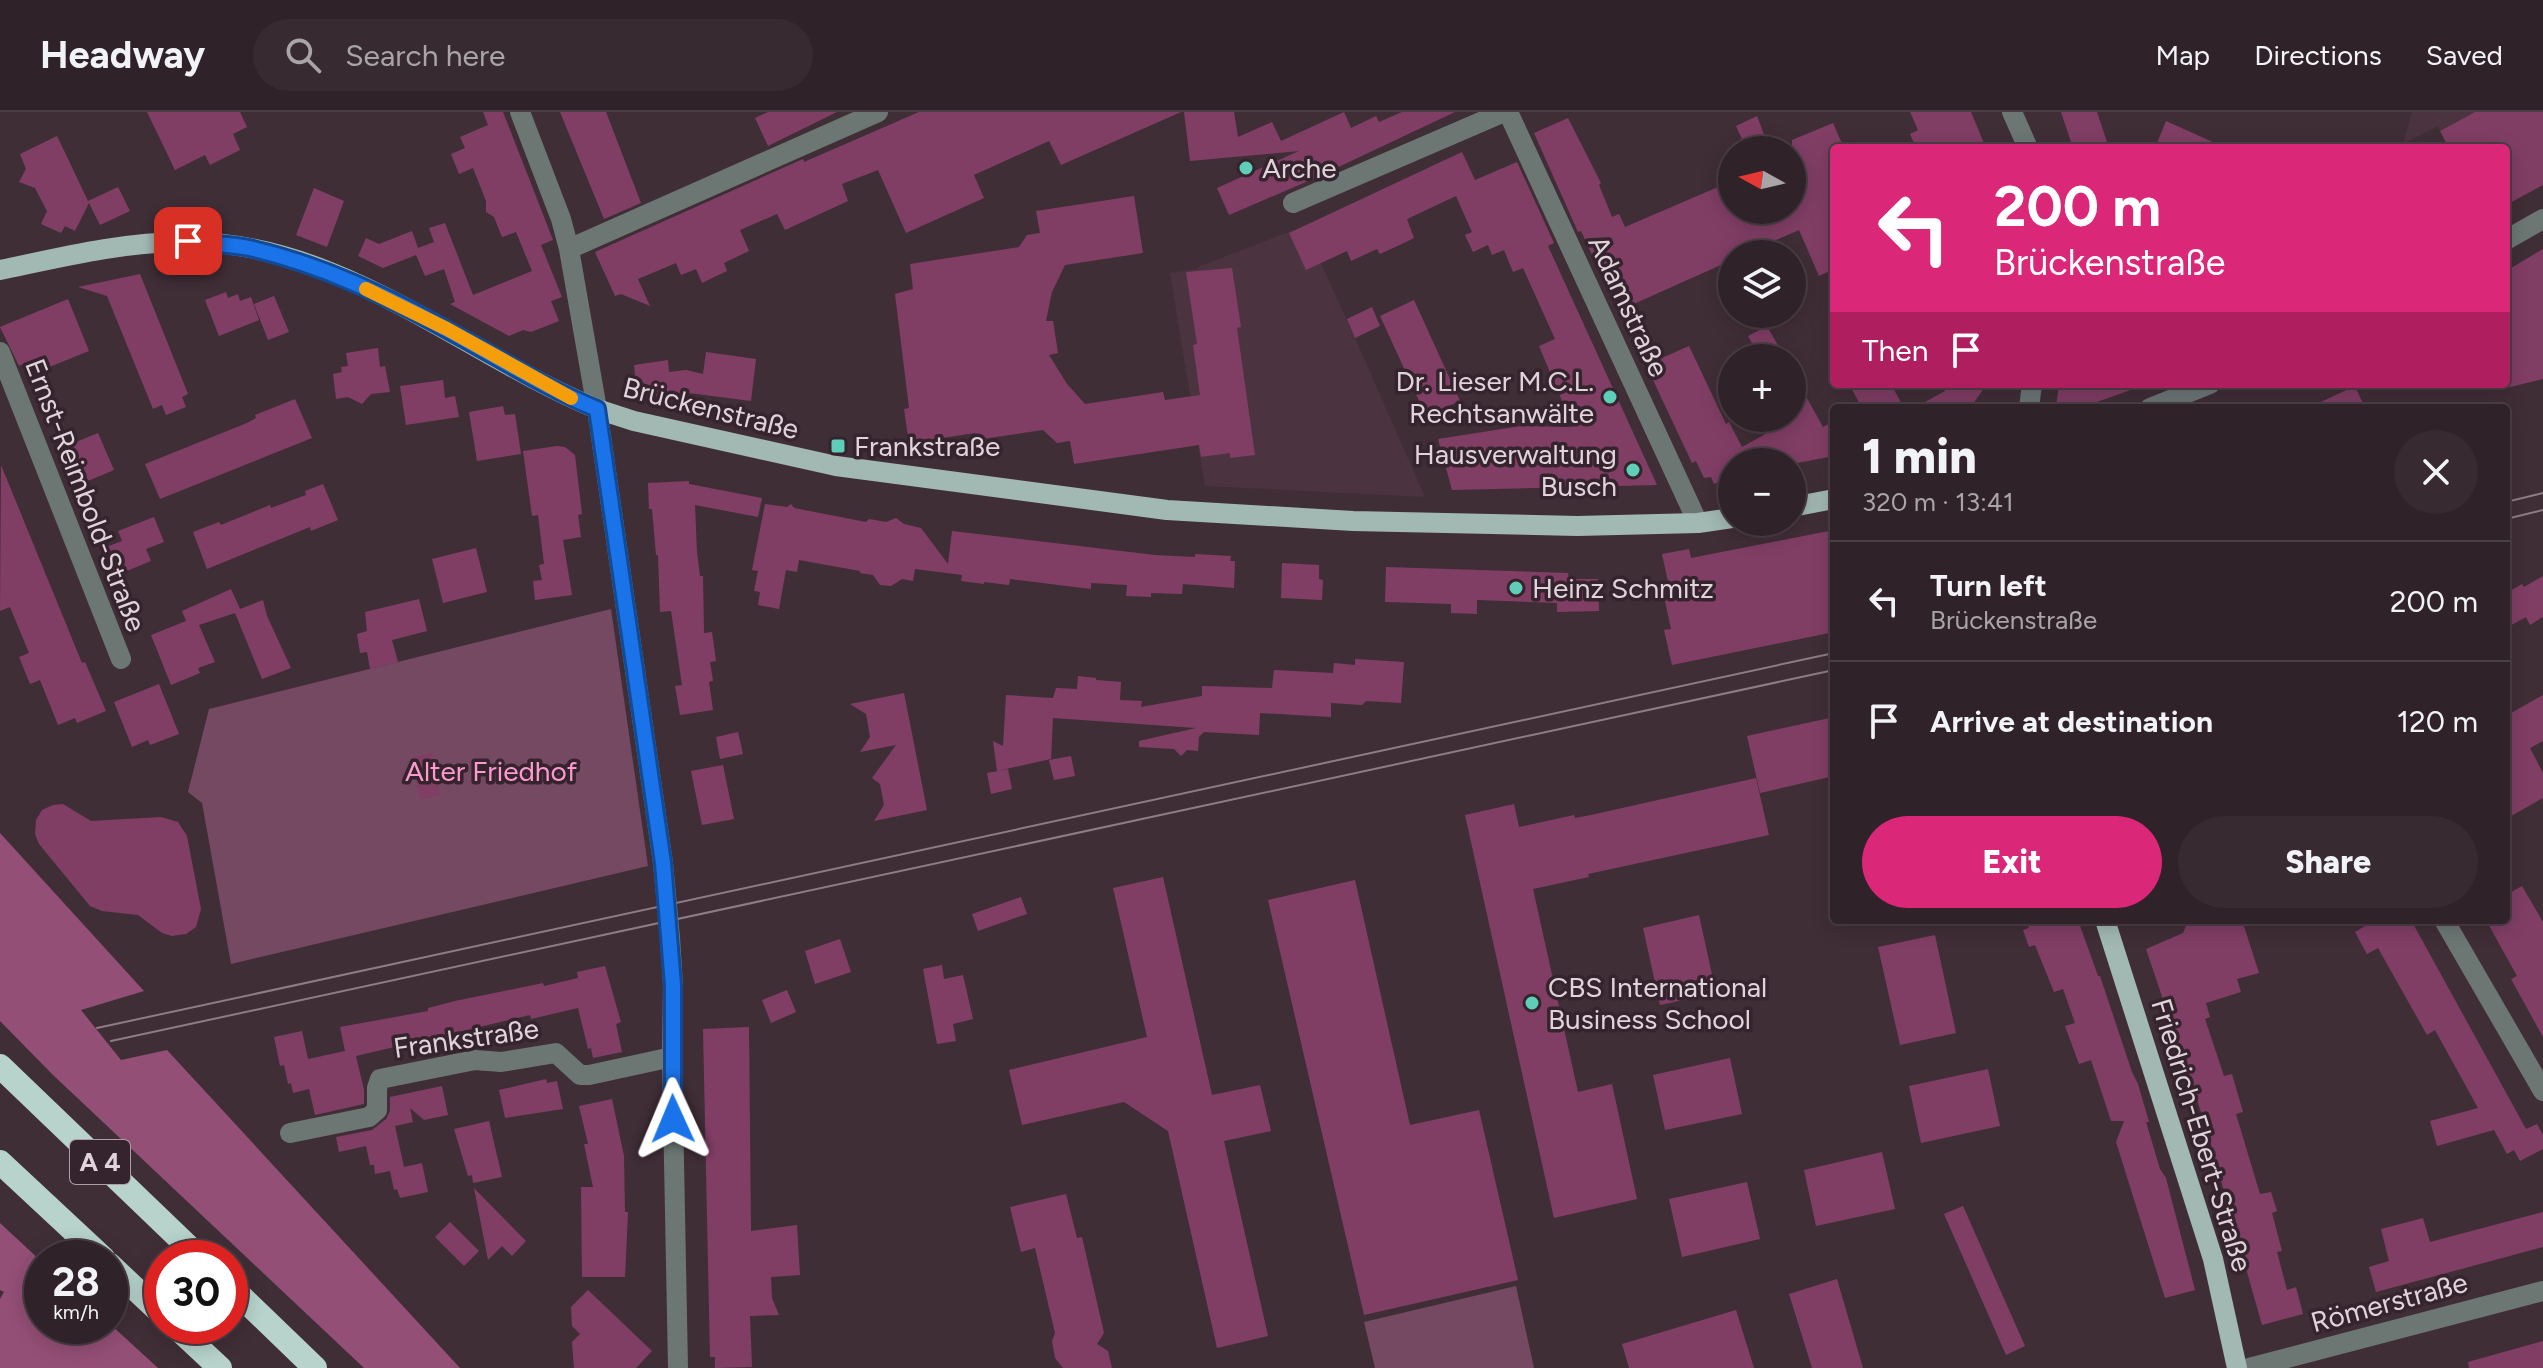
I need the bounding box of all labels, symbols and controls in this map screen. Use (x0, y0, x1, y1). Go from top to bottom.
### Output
search box (253, 19, 813, 91)
text: Headway (40, 32, 205, 78)
icon: search (281, 33, 325, 77)
text: Search here (345, 37, 505, 74)
text: Map (2156, 38, 2210, 72)
text: Directions (2254, 38, 2382, 72)
text: Saved (2426, 38, 2503, 72)
north arrow (1718, 136, 1806, 224)
map controls (1718, 136, 1806, 536)
place label: Arche (1262, 151, 1336, 185)
marker: Arche (1237, 159, 1255, 177)
text: 200 m (1994, 173, 2161, 240)
icon: left (1862, 176, 1966, 280)
pin (154, 207, 222, 275)
icon: arrive (166, 219, 210, 263)
street label: Adamstraße (1582, 230, 1676, 382)
button: layers (1718, 240, 1806, 328)
text: Brückenstraße (1994, 241, 2225, 284)
icon: arrive (1944, 328, 1988, 372)
text: Then (1862, 332, 1928, 369)
button: + (1718, 344, 1806, 432)
street label: Ernst-Reimbold-Straße (18, 354, 154, 636)
place label: Dr. Lieser M.C.L. Rechtsanwälte (1396, 364, 1594, 430)
street label: Brückenstraße (620, 370, 802, 446)
marker: Dr. Lieser M.C.L. Rechtsanwälte (1601, 388, 1619, 406)
text: 1 min (1862, 427, 1977, 485)
place label: Frankstraße (854, 429, 1000, 463)
button: close (2394, 430, 2478, 514)
marker: Frankstraße (829, 437, 847, 455)
place label: Hausverwaltung Busch (1414, 437, 1617, 503)
button: − (1718, 448, 1806, 536)
marker: Hausverwaltung Busch (1624, 461, 1642, 479)
text: 320 m · 13:41 (1862, 486, 2014, 518)
text: Turn left (1930, 567, 2047, 604)
place label: Heinz Schmitz (1532, 571, 1714, 605)
marker: Heinz Schmitz (1507, 579, 1525, 597)
icon: left (1862, 579, 1906, 623)
text: 200 m (2390, 583, 2478, 620)
text: Brückenstraße (1930, 604, 2097, 636)
icon: arrive (1862, 699, 1906, 743)
text: Arrive at destination (1930, 703, 2213, 740)
text: 120 m (2397, 703, 2478, 740)
park label: Alter Friedhof (405, 754, 578, 788)
button: Exit (1862, 816, 2162, 908)
button: Share (2178, 816, 2478, 908)
place label: CBS International Business School (1548, 970, 1767, 1036)
marker: CBS International Business School (1523, 994, 1541, 1012)
street label: Friedrich-Ebert-Straße (2144, 994, 2260, 1276)
street label: Frankstraße (391, 1011, 541, 1065)
position arrow (631, 1077, 715, 1161)
road number: A 4 (70, 1140, 130, 1184)
speed limit sign: 30 (144, 1240, 248, 1344)
text: 28 (52, 1258, 100, 1306)
street label: Römerstraße (2307, 1265, 2471, 1339)
text: km/h (53, 1300, 99, 1324)

